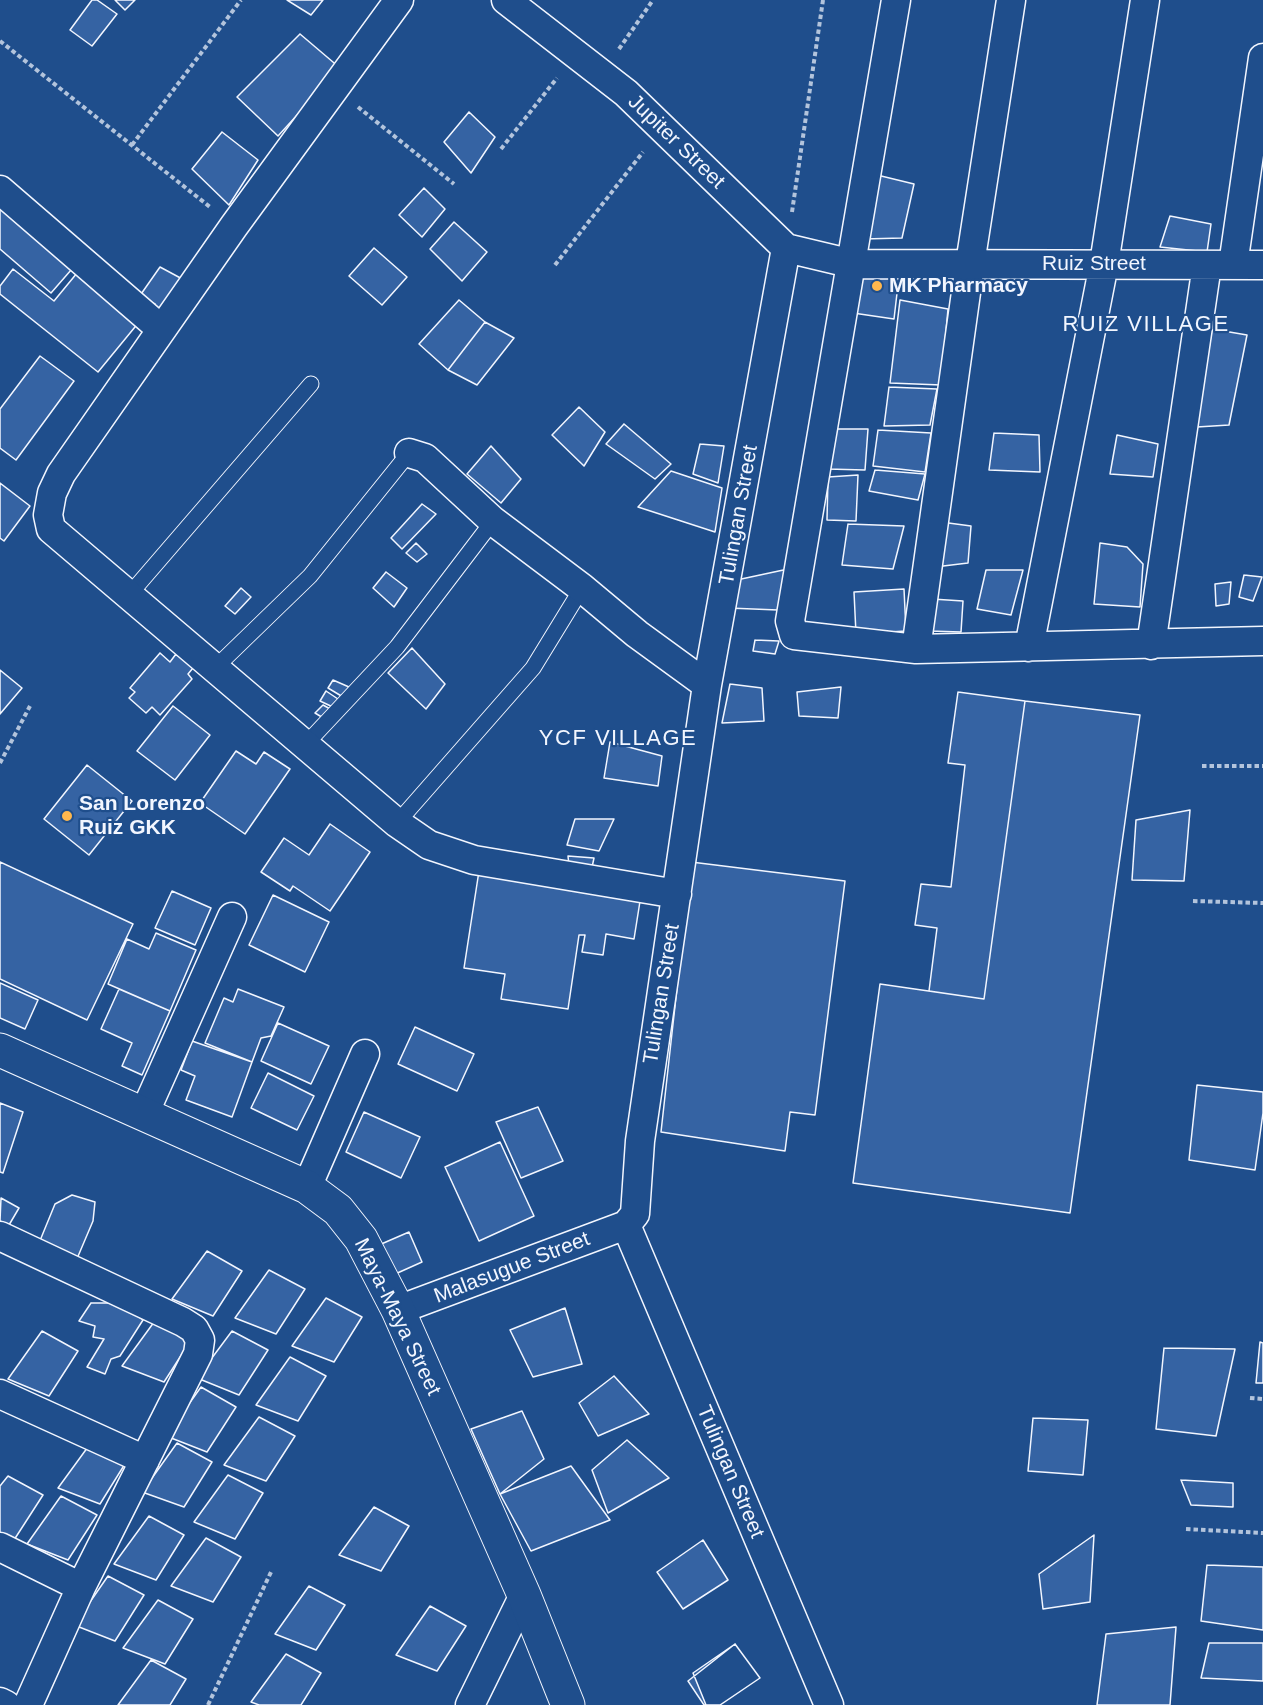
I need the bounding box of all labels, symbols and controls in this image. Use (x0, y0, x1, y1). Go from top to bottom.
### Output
street label: Jupiter Street (622, 90, 730, 194)
street label: Ruiz Street (1042, 251, 1146, 277)
place label: MK Pharmacy (889, 273, 1028, 299)
marker: MK Pharmacy (870, 279, 884, 293)
district label: RUIZ VILLAGE (1062, 312, 1230, 338)
street label: Tulingan Street (714, 443, 764, 587)
district label: YCF VILLAGE (539, 726, 697, 752)
place label: San Lorenzo Ruiz GKK (79, 791, 205, 841)
marker: San Lorenzo Ruiz GKK (60, 809, 74, 823)
street label: Tulingan Street (638, 922, 686, 1066)
street label: Malasugue Street (431, 1227, 593, 1309)
street label: Maya-Maya Street (348, 1234, 446, 1400)
street label: Tulingan Street (691, 1402, 769, 1542)

